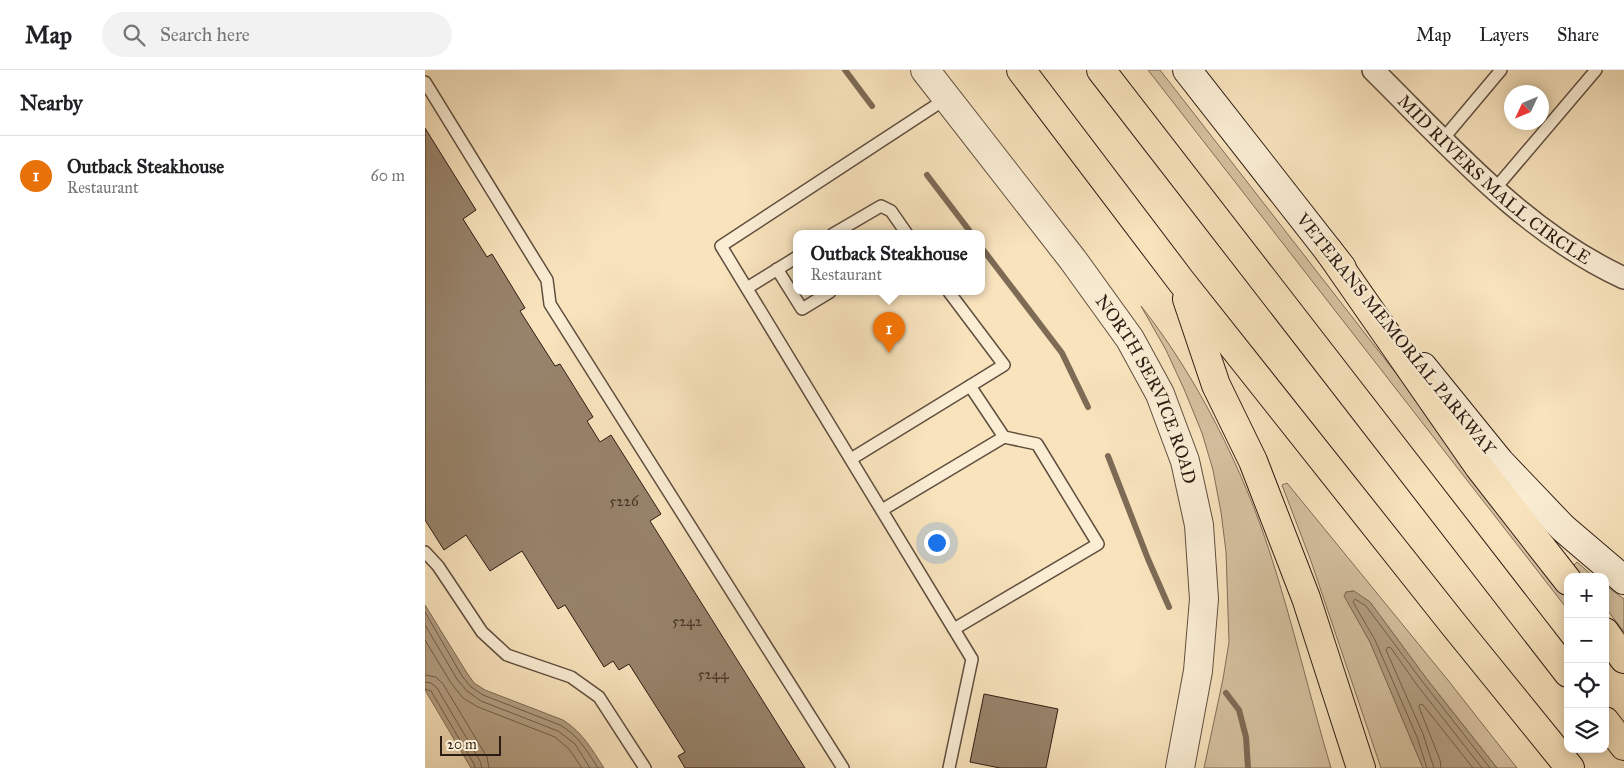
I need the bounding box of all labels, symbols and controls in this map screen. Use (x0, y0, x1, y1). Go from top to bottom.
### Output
search box (102, 12, 452, 57)
text: Map (25, 20, 72, 50)
icon: search (120, 21, 148, 49)
text: Search here (160, 23, 250, 46)
text: Map (1416, 24, 1451, 46)
text: Layers (1479, 24, 1529, 46)
text: Share (1557, 24, 1599, 46)
north arrow (1504, 85, 1549, 130)
text: Nearby (20, 90, 83, 116)
street label: MID RIVERS MALL CIRCLE (1393, 90, 1595, 269)
text: Outback Steakhouse (67, 155, 224, 178)
text: 1 (33, 166, 39, 185)
text: 60 m (371, 166, 405, 185)
text: Restaurant (67, 178, 139, 197)
street label: VETERANS MEMORIAL PARKWAY (1291, 208, 1501, 460)
popup (793, 230, 985, 295)
text: Outback Steakhouse (810, 242, 968, 265)
text: Restaurant (810, 265, 882, 284)
street label: NORTH SERVICE ROAD (1091, 291, 1201, 486)
pin: 1 (873, 312, 905, 353)
house number: 5226 (609, 492, 640, 510)
your location (924, 530, 950, 556)
map controls (1564, 573, 1609, 753)
button: + (1564, 573, 1609, 618)
house number: 5242 (672, 612, 703, 630)
button: − (1564, 618, 1609, 663)
button: locate (1564, 663, 1609, 708)
house number: 5244 (697, 665, 729, 683)
button: layers (1564, 708, 1609, 753)
scale bar (440, 733, 501, 756)
text: 20 m (447, 736, 477, 753)

